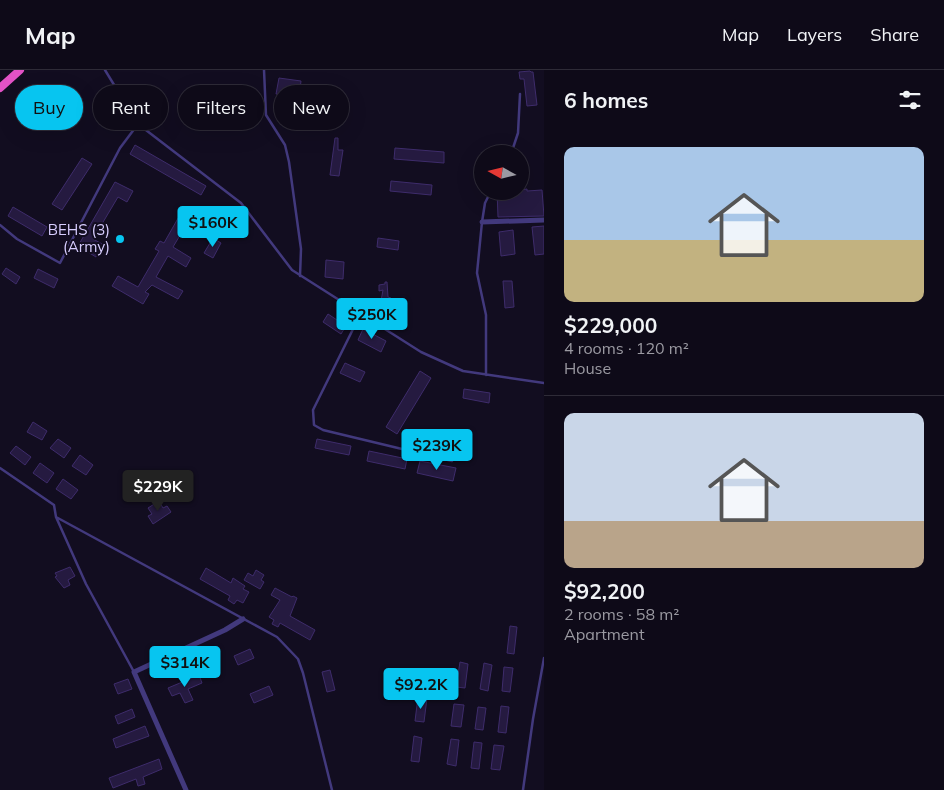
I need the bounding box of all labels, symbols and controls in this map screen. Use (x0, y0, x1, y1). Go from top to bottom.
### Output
text: Map (25, 20, 76, 50)
text: Map (722, 23, 759, 46)
text: Layers (787, 23, 842, 46)
text: Share (870, 23, 919, 46)
chip: Buy (15, 85, 83, 130)
chip: Rent (93, 85, 168, 130)
chip: Filters (178, 85, 264, 130)
chip: New (274, 85, 349, 130)
icon: filters (896, 86, 924, 114)
text: 6 homes (564, 87, 648, 113)
north arrow (474, 145, 529, 200)
map controls (474, 145, 529, 200)
icon: home (699, 180, 789, 270)
pin: $160K (178, 206, 248, 248)
text: $160K (188, 212, 238, 232)
place label: BEHS (3) (Army) (48, 220, 110, 256)
marker: BEHS (3) (Army) (114, 233, 126, 245)
pin: $250K (337, 298, 407, 340)
text: $250K (347, 304, 397, 324)
text: $229,000 (564, 312, 657, 338)
text: 4 rooms · 120 m² (564, 338, 689, 358)
text: House (564, 358, 611, 378)
pin: $239K (402, 428, 472, 471)
text: $239K (412, 435, 462, 455)
icon: home (699, 445, 789, 535)
pin: $229K (123, 470, 193, 512)
text: $229K (133, 476, 183, 496)
text: $92,200 (564, 578, 645, 604)
text: 2 rooms · 58 m² (564, 604, 679, 624)
text: Apartment (564, 624, 645, 644)
pin: $314K (150, 646, 220, 688)
text: $314K (160, 652, 210, 672)
pin: $92.2K (380, 668, 462, 710)
text: $92.2K (394, 674, 448, 694)

